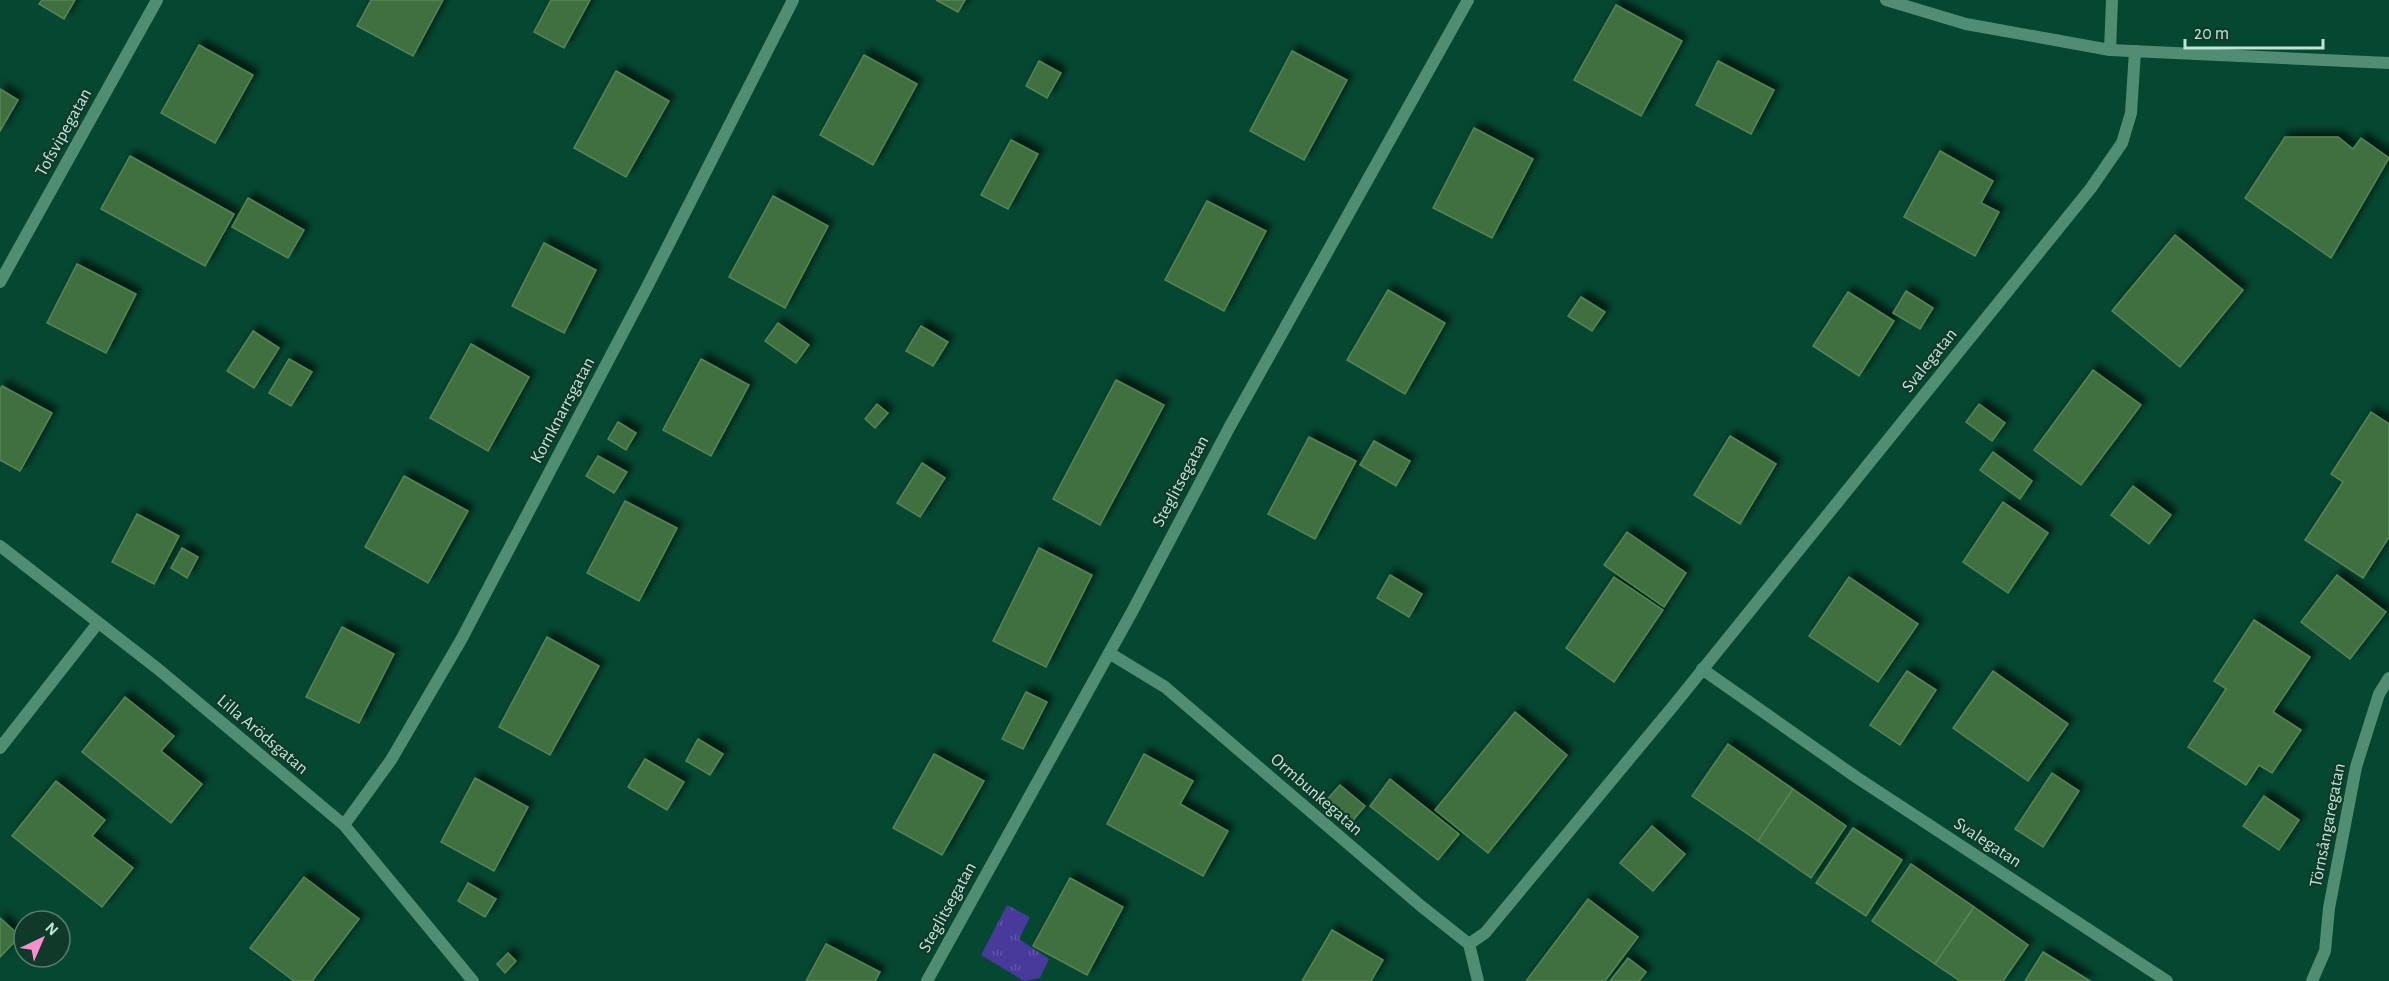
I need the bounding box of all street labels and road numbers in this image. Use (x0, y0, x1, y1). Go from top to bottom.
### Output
street label: Tofsvipegatan (32, 85, 95, 179)
street label: Svalegatan (1899, 325, 1961, 396)
street label: Kornknarrsgatan (527, 355, 598, 466)
street label: Steglitsegatan (1149, 433, 1212, 530)
street label: Lilla Arödsgatan (213, 692, 311, 778)
street label: Ormbunkegatan (1267, 750, 1366, 839)
street label: Törnsångaregatan (2307, 762, 2349, 889)
street label: Svalegatan (1951, 814, 2024, 871)
street label: Steglitsegatan (916, 859, 980, 956)

